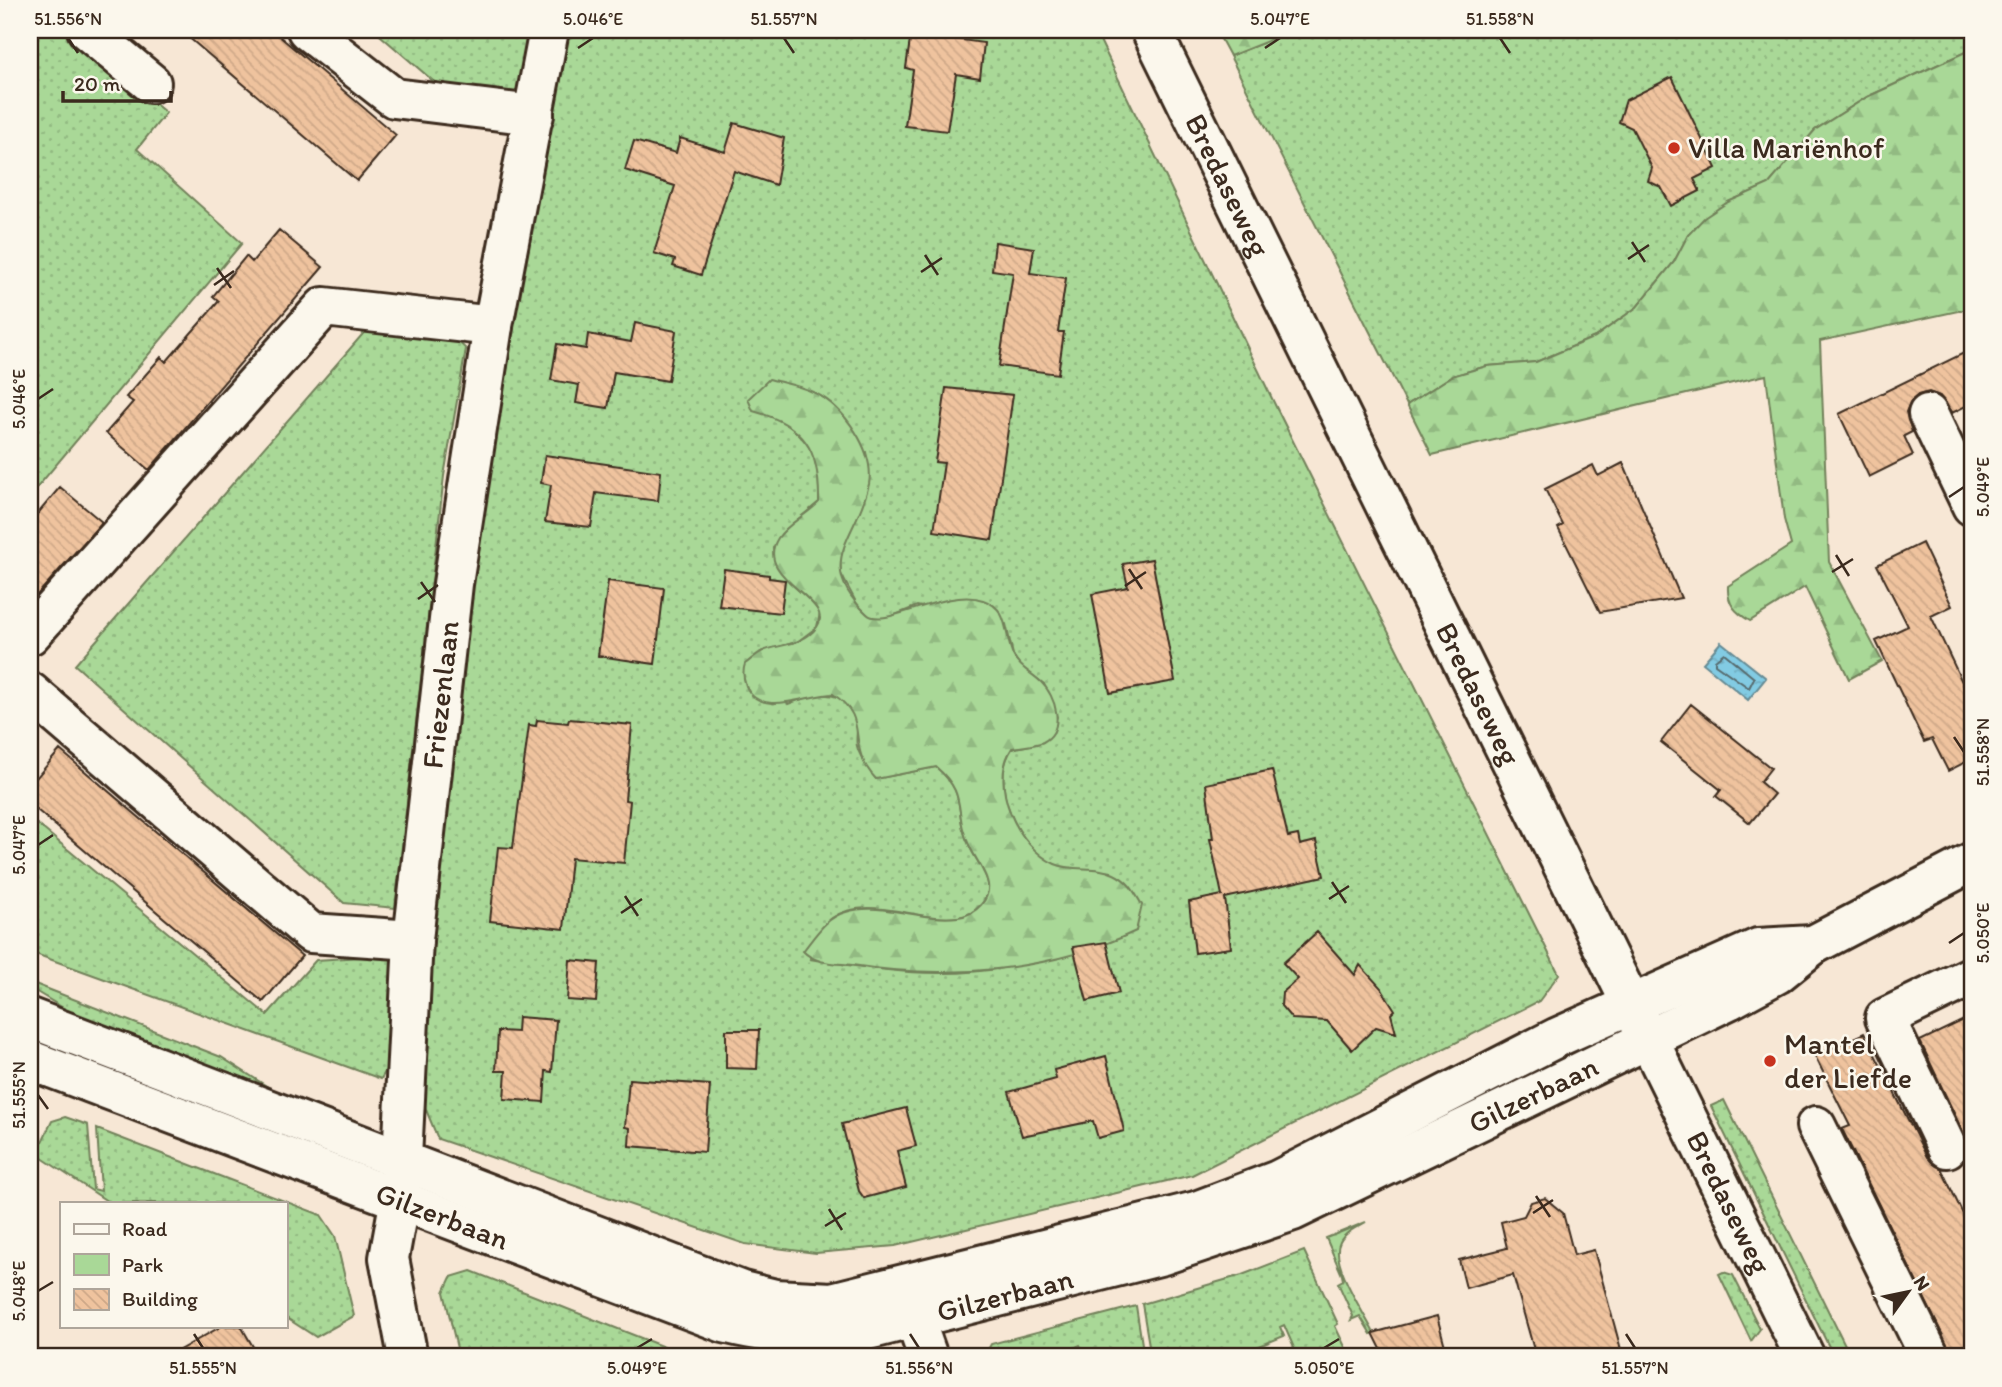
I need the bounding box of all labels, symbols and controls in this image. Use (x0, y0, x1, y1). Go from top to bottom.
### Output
text: 51.556°N (34, 8, 102, 30)
text: 5.046°E (563, 8, 623, 30)
text: 51.557°N (750, 8, 818, 30)
text: 5.047°E (1250, 8, 1310, 30)
text: 51.558°N (1466, 8, 1534, 30)
scale bar (63, 60, 172, 104)
text: 20 m (74, 71, 121, 96)
street label: Bredaseweg (1177, 108, 1279, 263)
place label: Villa Mariënhof (1688, 129, 1885, 166)
marker: Villa Mariënhof (1666, 140, 1682, 156)
text: 5.046°E (8, 369, 30, 429)
text: 5.049°E (1972, 457, 1994, 517)
street label: Bredaseweg (1428, 616, 1530, 772)
street label: Friezenlaan (413, 619, 467, 771)
text: 51.558°N (1972, 718, 1994, 786)
text: 5.047°E (8, 815, 30, 875)
text: 5.050°E (1972, 903, 1994, 963)
place label: Mantel der Liefde (1784, 1025, 1912, 1096)
street label: Gilzerbaan (1462, 1047, 1604, 1141)
marker: Mantel der Liefde (1762, 1053, 1778, 1069)
text: 51.555°N (8, 1061, 30, 1129)
street label: Bredaseweg (1679, 1125, 1780, 1280)
street label: Gilzerbaan (371, 1174, 514, 1258)
legend (60, 1202, 287, 1328)
text: Road (122, 1216, 168, 1241)
text: Park (122, 1252, 164, 1277)
north arrow (1872, 1258, 1942, 1328)
text: 5.048°E (8, 1260, 30, 1321)
street label: Gilzerbaan (933, 1260, 1077, 1330)
text: N (1909, 1271, 1935, 1295)
text: Building (122, 1286, 198, 1311)
text: 51.555°N (169, 1357, 237, 1379)
text: 5.049°E (607, 1357, 667, 1379)
text: 51.556°N (885, 1357, 953, 1379)
text: 5.050°E (1294, 1357, 1354, 1379)
text: 51.557°N (1601, 1357, 1669, 1379)

